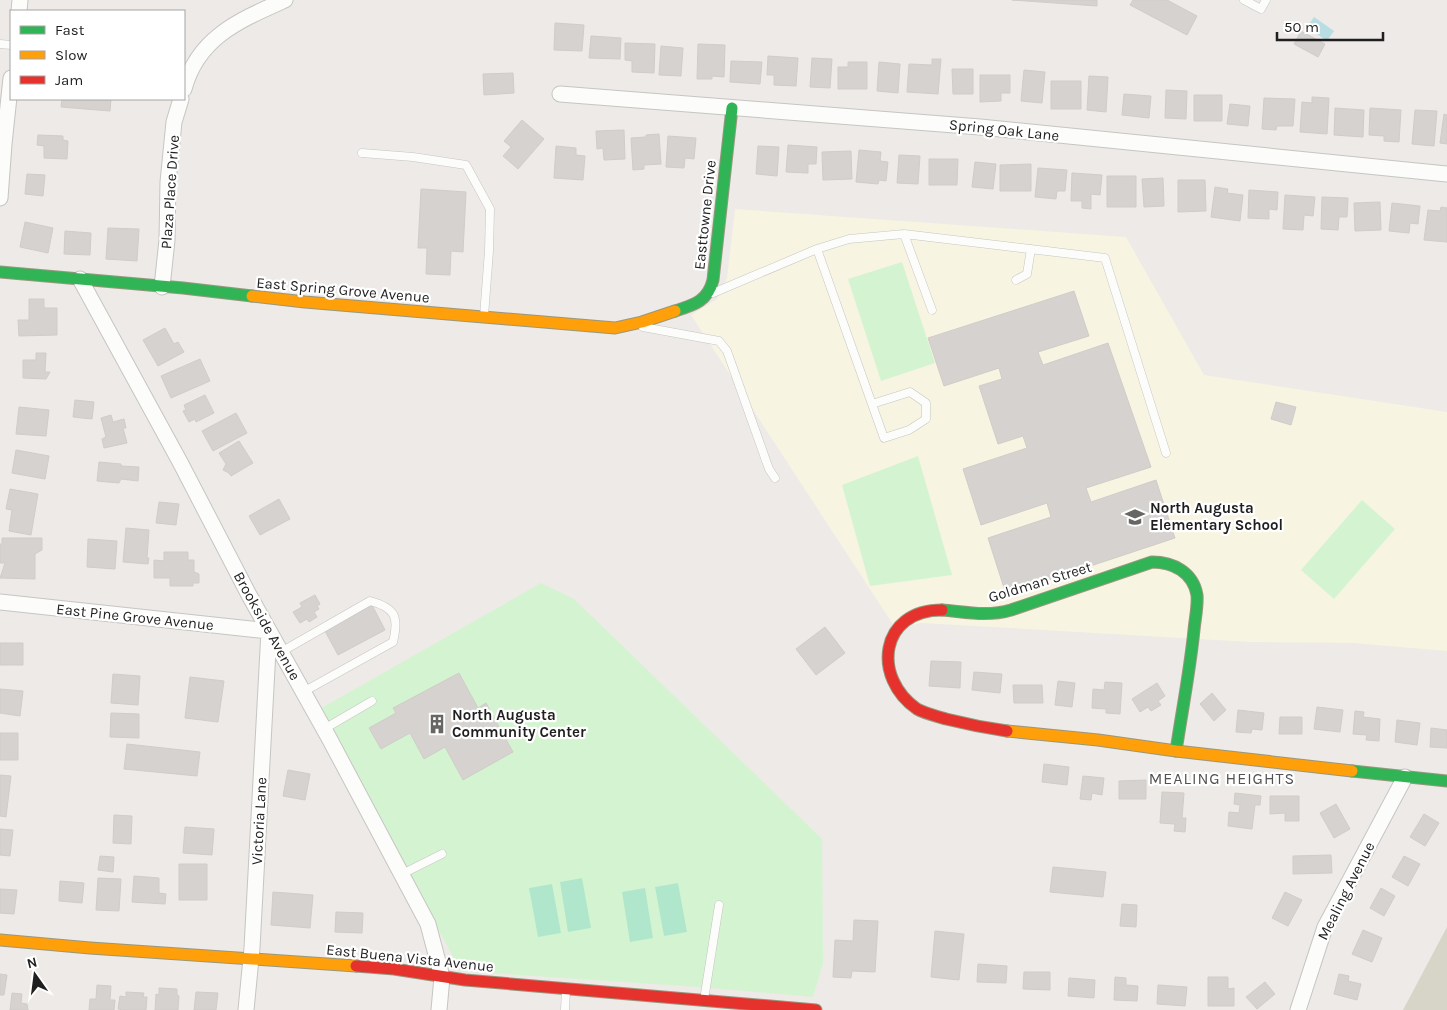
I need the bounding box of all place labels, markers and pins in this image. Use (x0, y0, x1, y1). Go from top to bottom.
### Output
place label: North Augusta Elementary School (1150, 499, 1283, 534)
school or university icon: North Augusta Elementary School (1124, 506, 1146, 528)
place label: North Augusta Community Center (452, 706, 586, 741)
building icon: North Augusta Community Center (426, 713, 448, 735)

